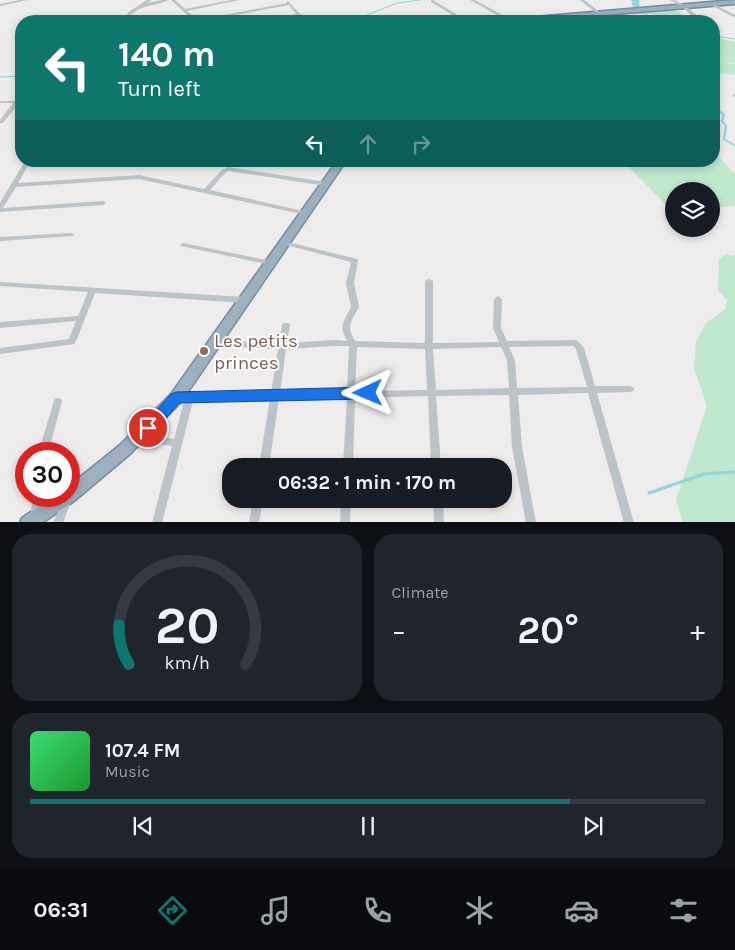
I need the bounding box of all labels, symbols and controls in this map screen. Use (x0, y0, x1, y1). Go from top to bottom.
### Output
text: 140 m (118, 34, 216, 75)
icon: left (35, 35, 100, 100)
text: Turn left (118, 76, 201, 102)
icon: left (301, 130, 329, 158)
icon: ahead (354, 130, 382, 158)
icon: right (407, 130, 435, 158)
map controls (665, 182, 720, 237)
button: layers (665, 182, 720, 237)
place label: Les petits princes (214, 330, 298, 374)
marker: Les petits princes (198, 345, 210, 357)
position arrow (341, 366, 393, 418)
pin (127, 407, 169, 449)
icon: arrive (134, 414, 162, 442)
speed limit sign: 30 (15, 442, 80, 507)
text: 06:32 · 1 min · 170 m (278, 472, 456, 494)
text: Climate (392, 583, 449, 602)
text: 20 (155, 595, 219, 656)
text: 20° (517, 608, 579, 653)
text: − (392, 614, 406, 647)
text: + (690, 614, 705, 647)
text: km/h (164, 653, 209, 674)
text: 107.4 FM (105, 740, 180, 762)
text: Music (105, 762, 150, 781)
icon: previous (129, 812, 157, 840)
icon: pause (354, 812, 382, 840)
icon: next (579, 812, 607, 840)
icon: directions (155, 893, 190, 928)
icon: music (258, 893, 293, 928)
icon: phone (360, 893, 395, 928)
icon: climate (462, 893, 497, 928)
icon: car (564, 893, 599, 928)
icon: filters (666, 893, 701, 928)
text: 06:31 (34, 897, 88, 923)

